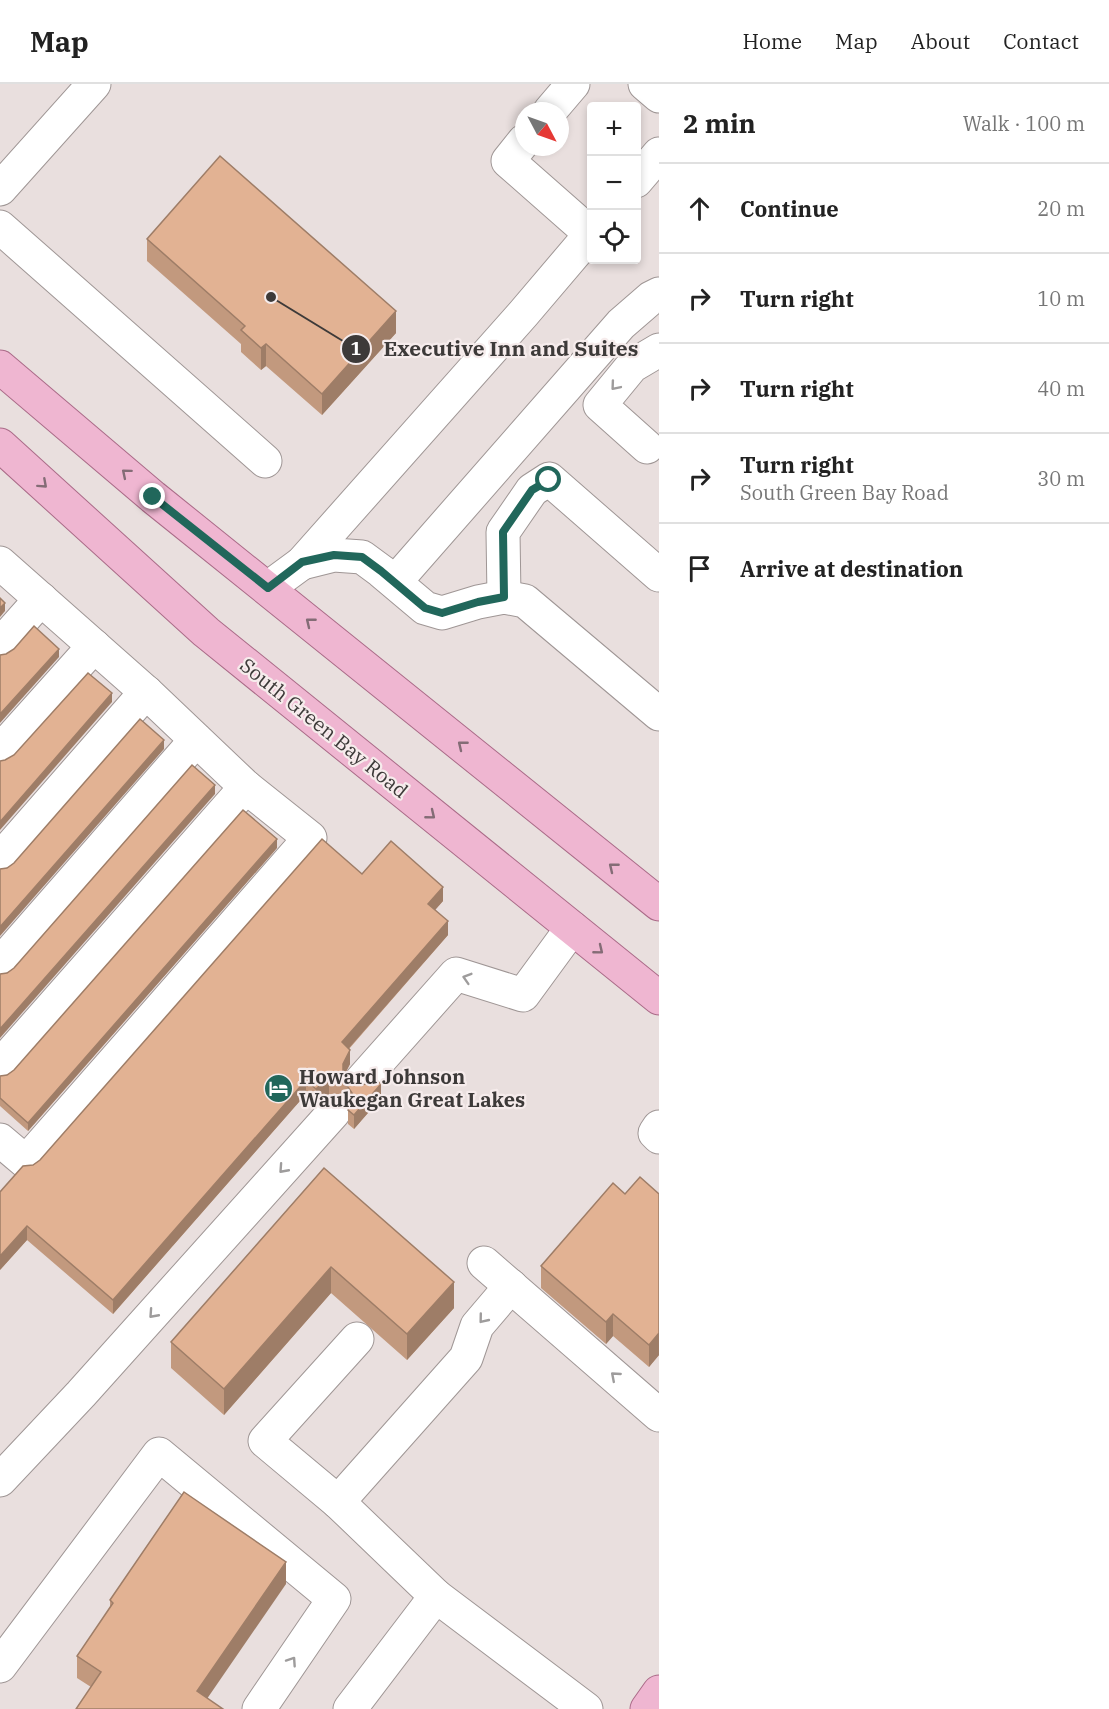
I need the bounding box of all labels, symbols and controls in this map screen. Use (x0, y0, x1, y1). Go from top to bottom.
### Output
text: Map (30, 23, 89, 60)
text: Home (742, 27, 802, 55)
text: Map (835, 27, 878, 55)
text: About (911, 27, 970, 55)
text: Contact (1003, 27, 1079, 55)
north arrow (515, 102, 569, 156)
map controls (587, 102, 641, 264)
button: + (587, 102, 641, 156)
text: 2 min (683, 106, 756, 140)
text: Walk · 100 m (963, 110, 1085, 137)
button: − (587, 156, 641, 210)
icon: ahead (683, 192, 716, 225)
text: Continue (740, 194, 839, 223)
text: 20 m (1037, 195, 1085, 222)
button: locate (587, 210, 641, 264)
icon: right (683, 282, 716, 315)
text: Turn right (740, 284, 854, 313)
text: 10 m (1037, 285, 1085, 312)
callout: Executive Inn and Suites (341, 329, 650, 368)
text: Executive Inn and Suites (384, 334, 638, 362)
text: 1 (351, 337, 362, 360)
icon: right (683, 372, 716, 405)
text: Turn right (740, 374, 854, 403)
text: 40 m (1037, 375, 1085, 402)
one-way arrow (611, 379, 622, 390)
text: Turn right (740, 450, 854, 479)
icon: right (683, 462, 716, 495)
text: 30 m (1037, 465, 1085, 492)
route start (535, 466, 561, 492)
one-way arrow (122, 469, 133, 480)
one-way arrow (37, 477, 47, 488)
text: South Green Bay Road (740, 479, 949, 506)
route end (139, 483, 165, 509)
icon: arrive (683, 552, 716, 585)
text: Arrive at destination (740, 554, 963, 583)
one-way arrow (306, 619, 317, 630)
street label: South Green Bay Road (235, 651, 414, 804)
one-way arrow (457, 741, 468, 752)
one-way arrow (424, 807, 435, 818)
one-way arrow (609, 863, 620, 874)
one-way arrow (592, 943, 603, 954)
one-way arrow (462, 973, 473, 985)
place label: Howard Johnson Waukegan Great Lakes (299, 1063, 525, 1113)
hotel icon: Howard Johnson Waukegan Great Lakes (262, 1072, 294, 1104)
one-way arrow (279, 1162, 290, 1173)
one-way arrow (149, 1307, 160, 1318)
one-way arrow (479, 1312, 490, 1323)
one-way arrow (611, 1372, 622, 1383)
one-way arrow (285, 1656, 296, 1667)

